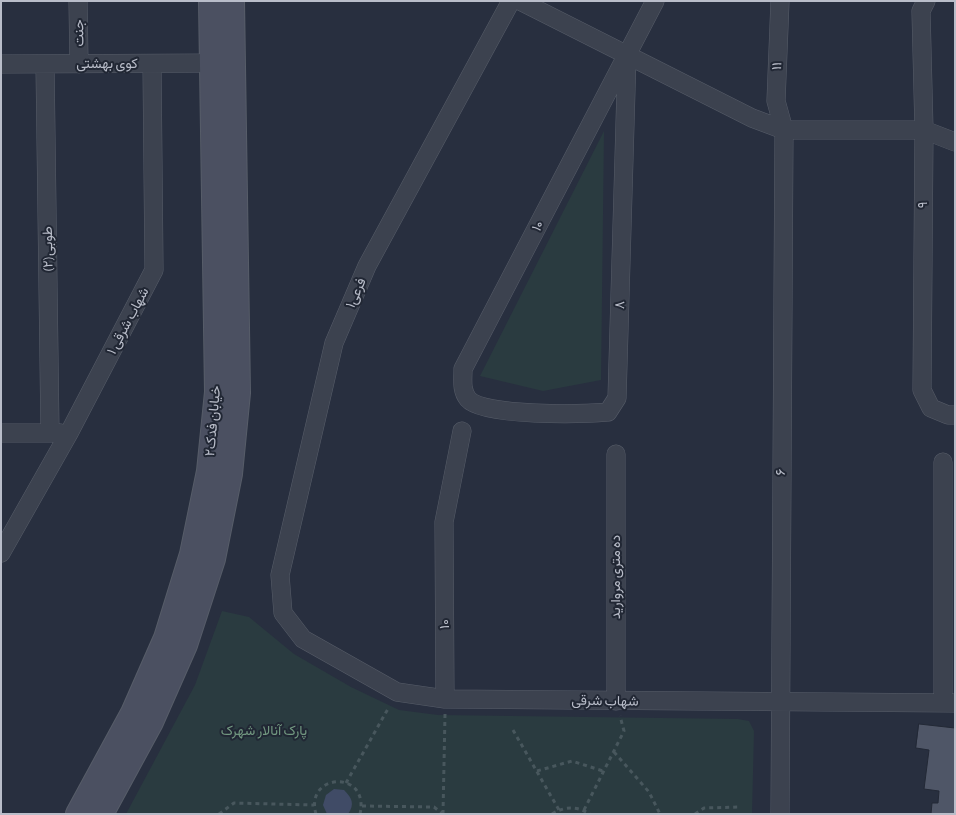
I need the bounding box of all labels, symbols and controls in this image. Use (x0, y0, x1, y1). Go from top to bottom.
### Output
street label: جنت (70, 19, 88, 47)
street label: کوی بهشتی (76, 56, 138, 72)
street label: ۱۱ (768, 62, 786, 70)
street label: ۹ (915, 202, 931, 208)
street label: ۱۰ (528, 218, 548, 234)
street label: طوبی(۲) (39, 226, 57, 272)
street label: فرعی۱ (342, 275, 370, 311)
street label: شهاب شرقی ۱ (103, 285, 153, 357)
street label: ۸ (611, 301, 629, 309)
street label: خیابان فدک۲ (202, 385, 224, 457)
street label: ۶ (773, 469, 789, 475)
street label: ده متری مروارید (608, 535, 624, 619)
street label: ۱۰ (437, 619, 453, 629)
street label: شهاب شرقی (571, 692, 639, 710)
park label: پارک آنالار شهرک (221, 723, 307, 739)

